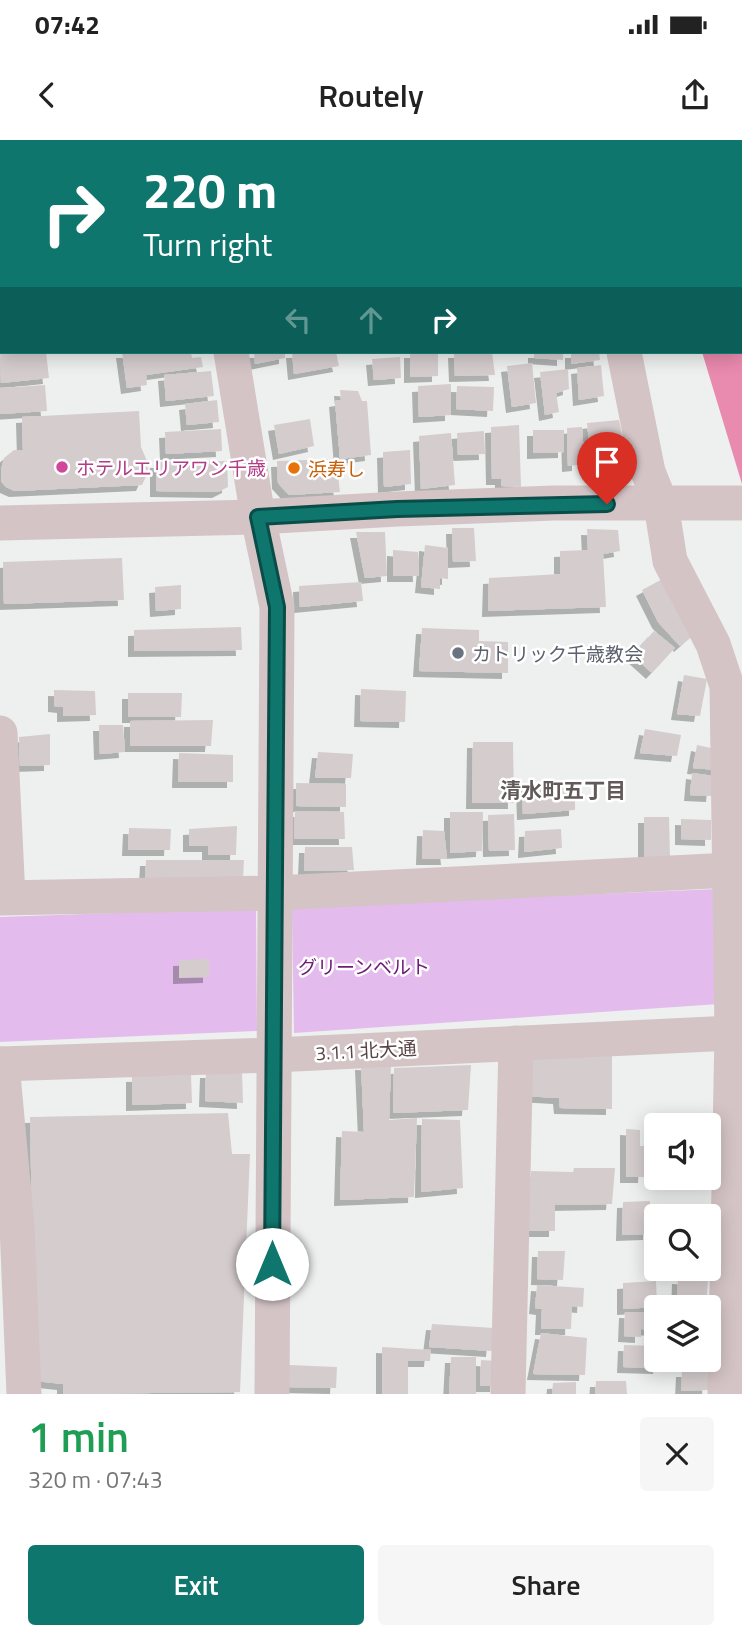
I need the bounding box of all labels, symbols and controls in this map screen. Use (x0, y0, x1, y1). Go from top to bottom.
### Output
text: 07:42 (35, 5, 100, 44)
text: Routely (318, 71, 424, 119)
icon: back (28, 76, 66, 114)
icon: share (676, 76, 714, 114)
text: 220 m (143, 152, 277, 227)
icon: right (28, 168, 119, 259)
text: Turn right (143, 220, 272, 268)
icon: left (279, 301, 317, 339)
icon: ahead (352, 301, 390, 339)
icon: right (425, 301, 463, 339)
pin (577, 432, 637, 504)
icon: arrive (588, 443, 626, 481)
place label: ホテルエリアワン千歳 (76, 453, 266, 482)
place label: 浜寿し (308, 454, 365, 483)
marker: ホテルエリアワン千歳 (54, 459, 70, 475)
marker: 浜寿し (286, 460, 302, 476)
place label: カトリック千歳教会 (472, 639, 643, 668)
marker: カトリック千歳教会 (450, 645, 466, 661)
district label: 清水町五丁目 (500, 774, 626, 806)
park label: グリーンベルト (298, 952, 430, 981)
street label: 3.1.1 北大通 (315, 1033, 417, 1067)
map controls (644, 1113, 721, 1372)
button: sound (644, 1113, 721, 1190)
button: search (644, 1204, 721, 1281)
position arrow (235, 1227, 309, 1301)
button: layers (644, 1295, 721, 1372)
text: 1 min (28, 1404, 129, 1468)
button: close (640, 1417, 714, 1491)
text: 320 m · 07:43 (28, 1462, 163, 1497)
button: Exit (28, 1545, 364, 1625)
button: Share (378, 1545, 714, 1625)

